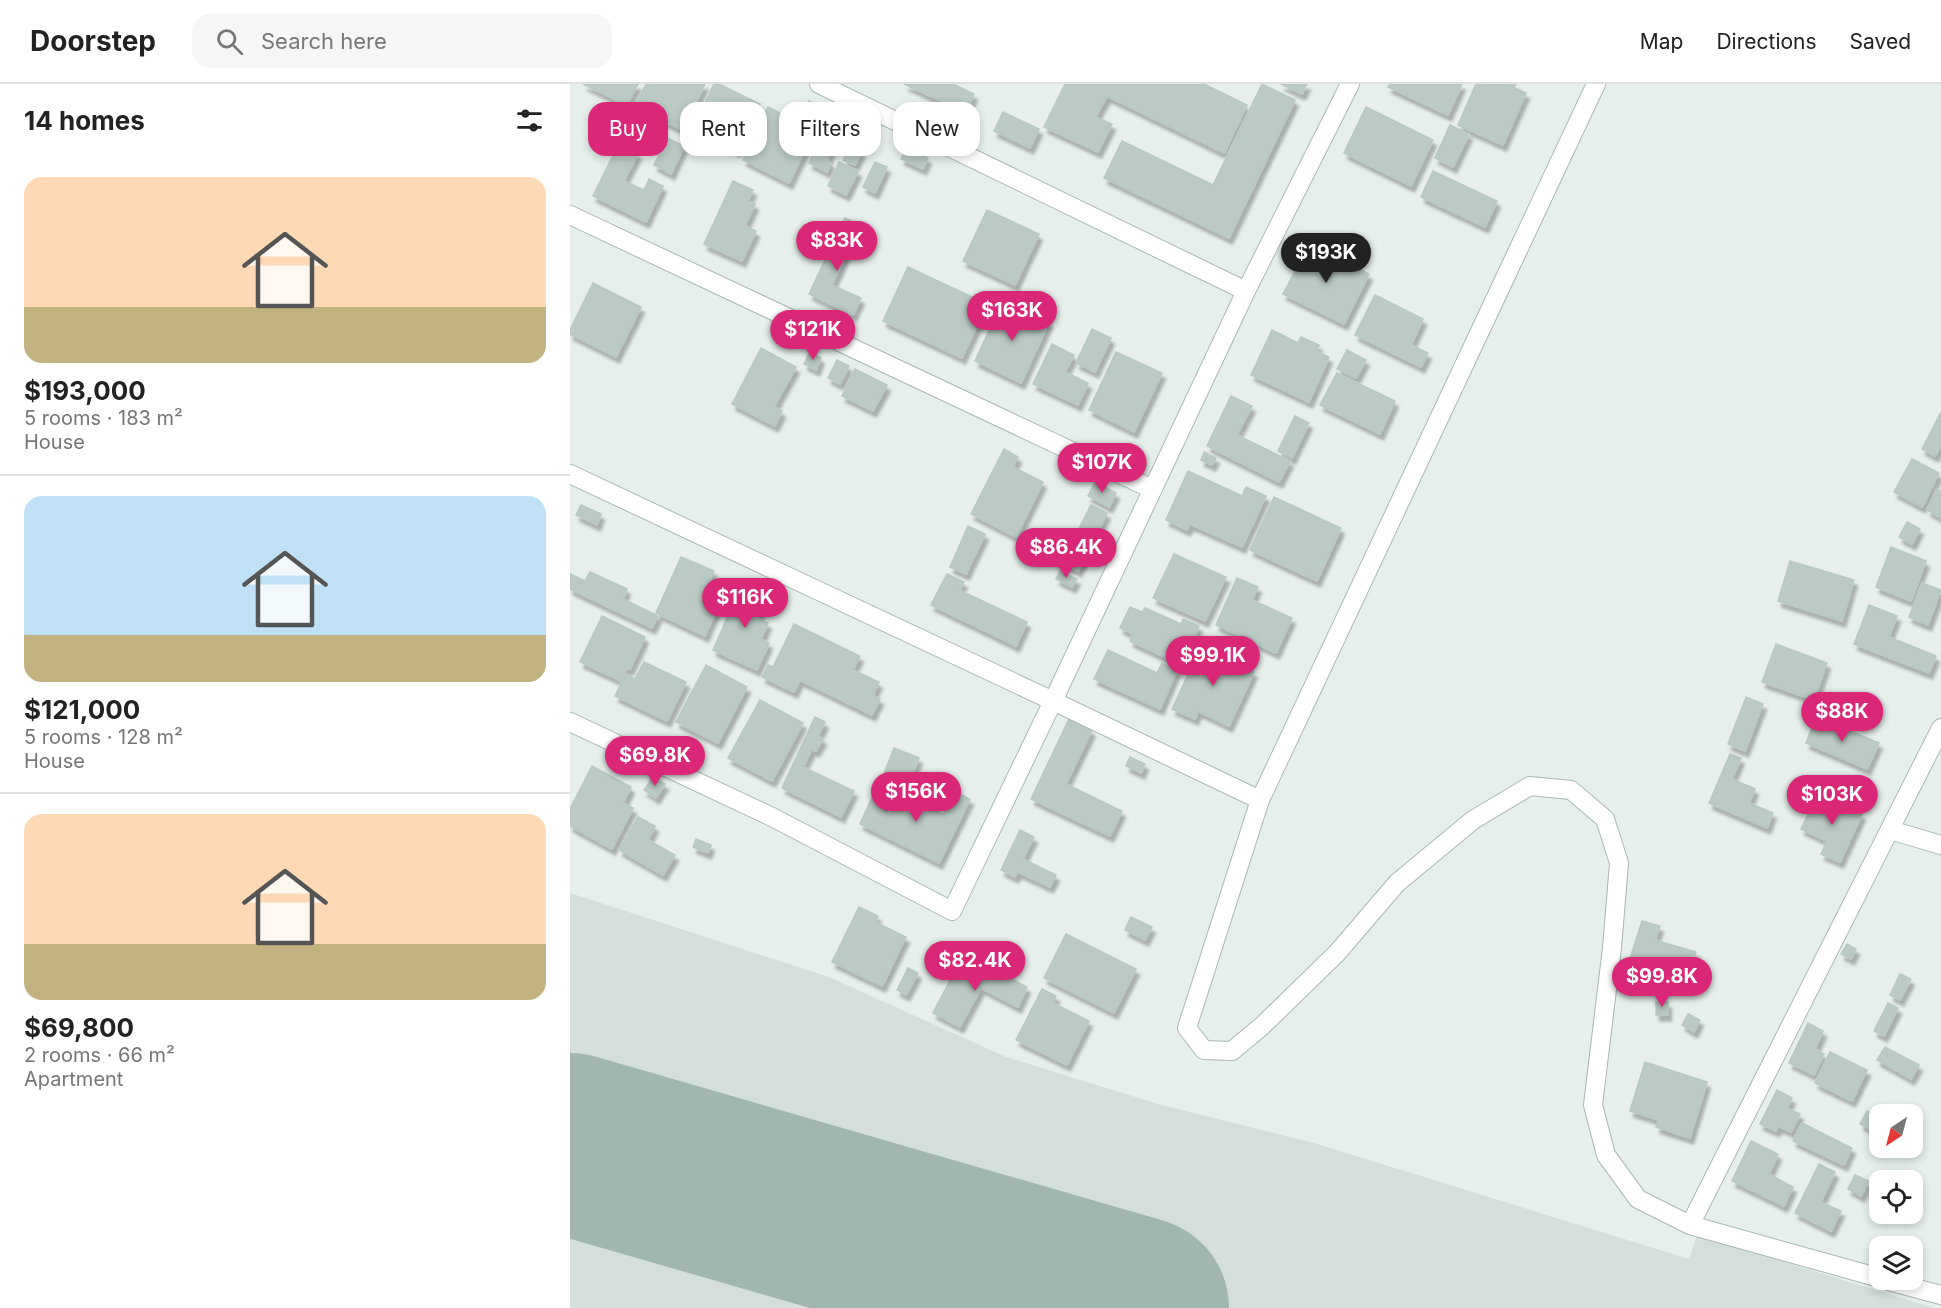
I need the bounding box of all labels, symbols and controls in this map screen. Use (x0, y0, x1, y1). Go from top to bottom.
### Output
search box (192, 14, 612, 68)
text: Doorstep (30, 24, 156, 58)
icon: search (213, 25, 246, 58)
text: Search here (261, 28, 387, 54)
text: Map (1640, 29, 1683, 54)
text: Directions (1716, 29, 1817, 54)
text: Saved (1850, 29, 1911, 54)
chip: Buy (588, 102, 668, 156)
chip: Rent (680, 102, 767, 156)
chip: Filters (779, 102, 881, 156)
chip: New (893, 102, 980, 156)
icon: filters (513, 104, 546, 137)
text: 14 homes (24, 105, 145, 136)
icon: home (231, 216, 339, 324)
pin: $83K (801, 221, 873, 272)
text: $83K (810, 228, 864, 252)
pin: $193K (1284, 233, 1368, 284)
text: $193K (1295, 240, 1357, 264)
pin: $163K (970, 291, 1054, 342)
text: $163K (981, 298, 1043, 322)
pin: $121K (771, 310, 855, 361)
text: $121K (784, 317, 842, 341)
text: $193,000 (24, 375, 146, 406)
text: 5 rooms · 183 m² (24, 406, 183, 430)
text: House (24, 430, 85, 454)
pin: $107K (1060, 443, 1144, 494)
text: $107K (1072, 450, 1132, 474)
pin: $86.4K (1017, 528, 1115, 579)
icon: home (231, 535, 339, 643)
text: $86.4K (1029, 535, 1103, 559)
pin: $116K (703, 578, 787, 629)
text: $116K (716, 585, 774, 609)
pin: $99.1K (1164, 636, 1262, 687)
text: $99.1K (1180, 643, 1246, 667)
pin: $88K (1806, 692, 1878, 743)
text: $121,000 (24, 694, 140, 725)
text: $88K (1815, 699, 1869, 723)
text: 5 rooms · 128 m² (24, 725, 183, 749)
pin: $69.8K (606, 736, 704, 787)
text: $69.8K (619, 743, 691, 767)
text: House (24, 749, 85, 773)
pin: $156K (874, 772, 958, 823)
pin: $103K (1790, 775, 1874, 826)
text: $156K (885, 779, 947, 803)
text: $103K (1801, 782, 1863, 806)
icon: home (231, 853, 339, 961)
pin: $82.4K (926, 941, 1024, 992)
text: $82.4K (938, 948, 1012, 972)
pin: $99.8K (1613, 957, 1711, 1008)
text: $99.8K (1626, 964, 1698, 988)
text: $69,800 (24, 1012, 134, 1043)
text: 2 rooms · 66 m² (24, 1043, 175, 1067)
text: Apartment (24, 1067, 123, 1091)
north arrow (1869, 1104, 1923, 1158)
map controls (1869, 1104, 1923, 1290)
button: locate (1869, 1170, 1923, 1224)
button: layers (1869, 1236, 1923, 1290)

